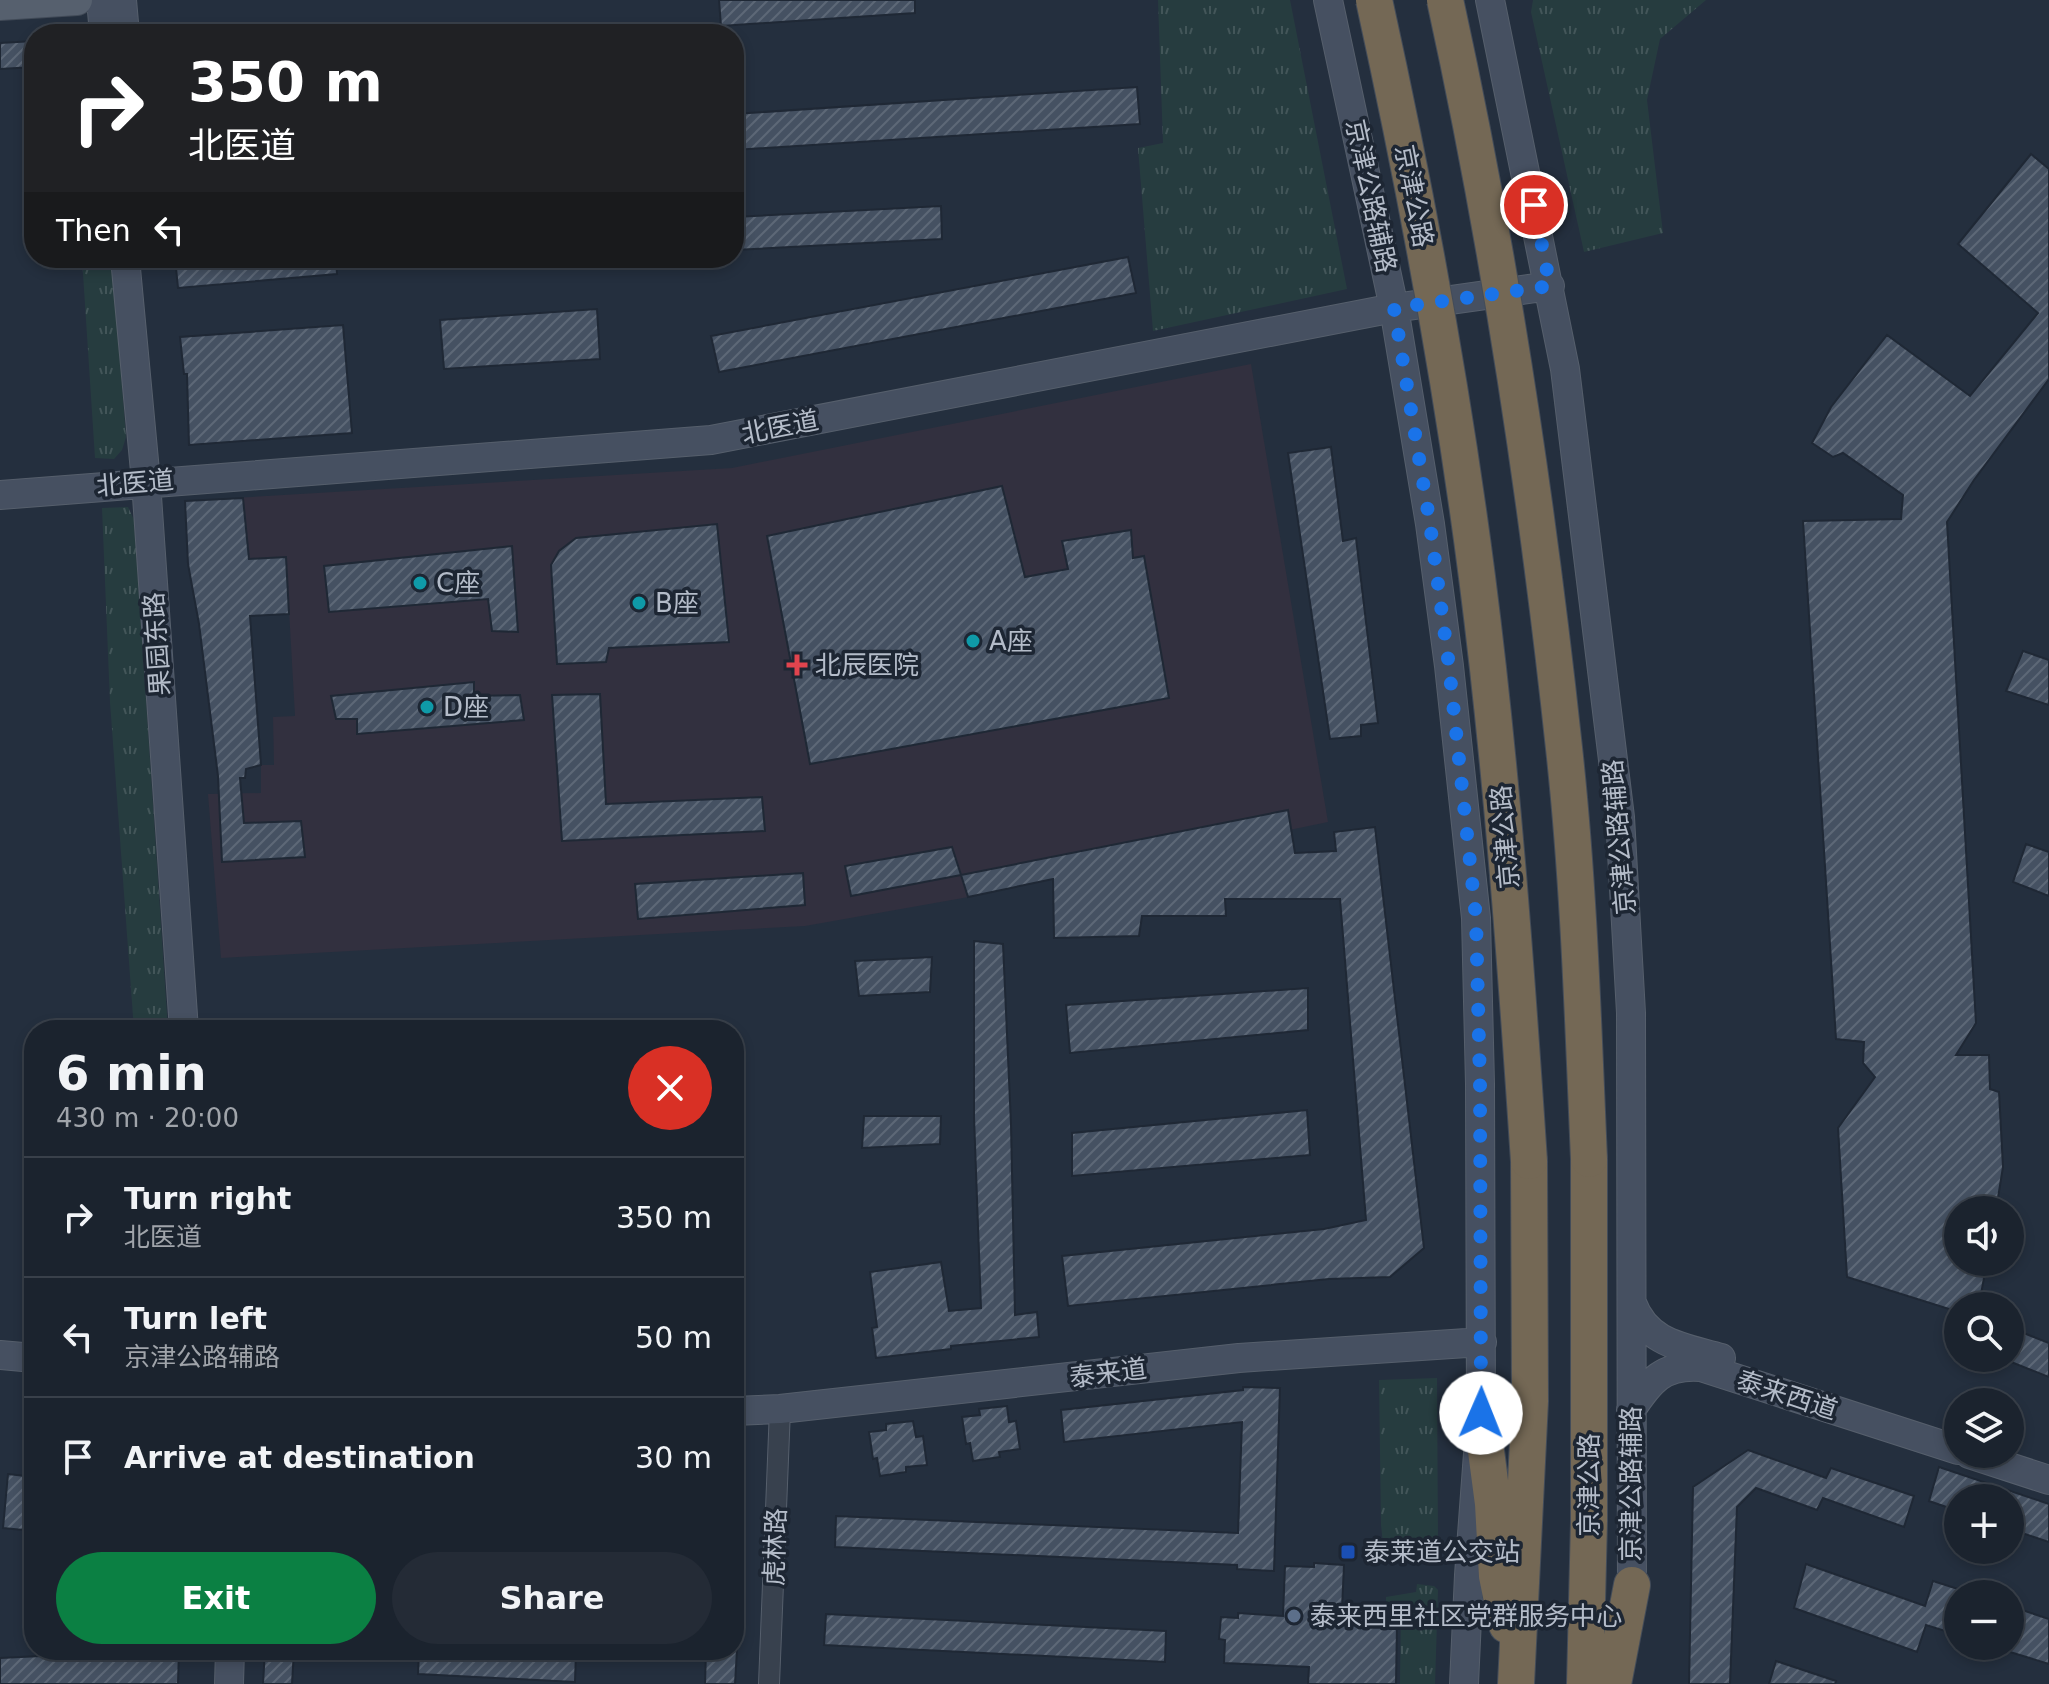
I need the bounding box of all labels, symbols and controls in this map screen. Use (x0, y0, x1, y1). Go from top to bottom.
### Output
text: 350 m (188, 49, 383, 114)
icon: right (56, 56, 160, 160)
street label: 京津公路辅路 (1340, 117, 1402, 275)
text: 北医道 (188, 125, 296, 166)
street label: 京津公路 (1389, 142, 1439, 250)
pin (1500, 171, 1568, 239)
icon: arrive (1512, 183, 1556, 227)
icon: left (147, 208, 191, 252)
text: Then (56, 213, 131, 248)
street label: 北医道 (739, 405, 821, 449)
street label: 北医道 (95, 465, 175, 501)
place label: C座 (436, 568, 480, 598)
marker: C座 (411, 574, 429, 592)
place label: B座 (655, 588, 699, 618)
street label: 果园东路 (138, 591, 176, 697)
marker: B座 (630, 594, 648, 612)
place label: A座 (989, 626, 1033, 656)
marker: A座 (964, 632, 982, 650)
place label: 北辰医院 (815, 650, 919, 680)
marker: 北辰医院 (786, 654, 808, 676)
place label: D座 (443, 692, 489, 722)
marker: D座 (418, 698, 436, 716)
street label: 京津公路辅路 (1597, 758, 1641, 916)
street label: 京津公路 (1486, 784, 1524, 890)
text: 6 min (56, 1045, 207, 1101)
button: close (628, 1046, 712, 1130)
text: 430 m · 20:00 (56, 1103, 239, 1133)
text: Turn right (124, 1181, 291, 1216)
icon: right (56, 1195, 100, 1239)
map controls (1944, 1196, 2024, 1660)
button: sound (1944, 1196, 2024, 1276)
text: 350 m (616, 1200, 712, 1235)
text: 北医道 (124, 1222, 202, 1252)
button: search (1944, 1292, 2024, 1372)
text: Turn left (124, 1301, 267, 1336)
icon: left (56, 1315, 100, 1359)
text: 50 m (635, 1320, 712, 1355)
text: 京津公路辅路 (124, 1342, 280, 1372)
street label: 泰来道 (1067, 1353, 1149, 1393)
street label: 泰来西道 (1733, 1365, 1841, 1425)
position arrow (1439, 1371, 1523, 1455)
button: layers (1944, 1388, 2024, 1468)
street label: 京津公路辅路 (1616, 1406, 1646, 1562)
street label: 京津公路 (1574, 1433, 1604, 1537)
icon: arrive (56, 1435, 100, 1479)
text: Arrive at destination (124, 1440, 475, 1475)
text: 30 m (635, 1440, 712, 1475)
button: + (1944, 1484, 2024, 1564)
street label: 虎林路 (759, 1507, 791, 1587)
place label: 泰莱道公交站 (1364, 1537, 1520, 1567)
marker: 泰莱道公交站 (1339, 1543, 1357, 1561)
button: Exit (56, 1552, 376, 1644)
button: Share (392, 1552, 712, 1644)
button: − (1944, 1580, 2024, 1660)
place label: 泰来西里社区党群服务中心 (1310, 1601, 1622, 1631)
marker: 泰来西里社区党群服务中心 (1285, 1607, 1303, 1625)

